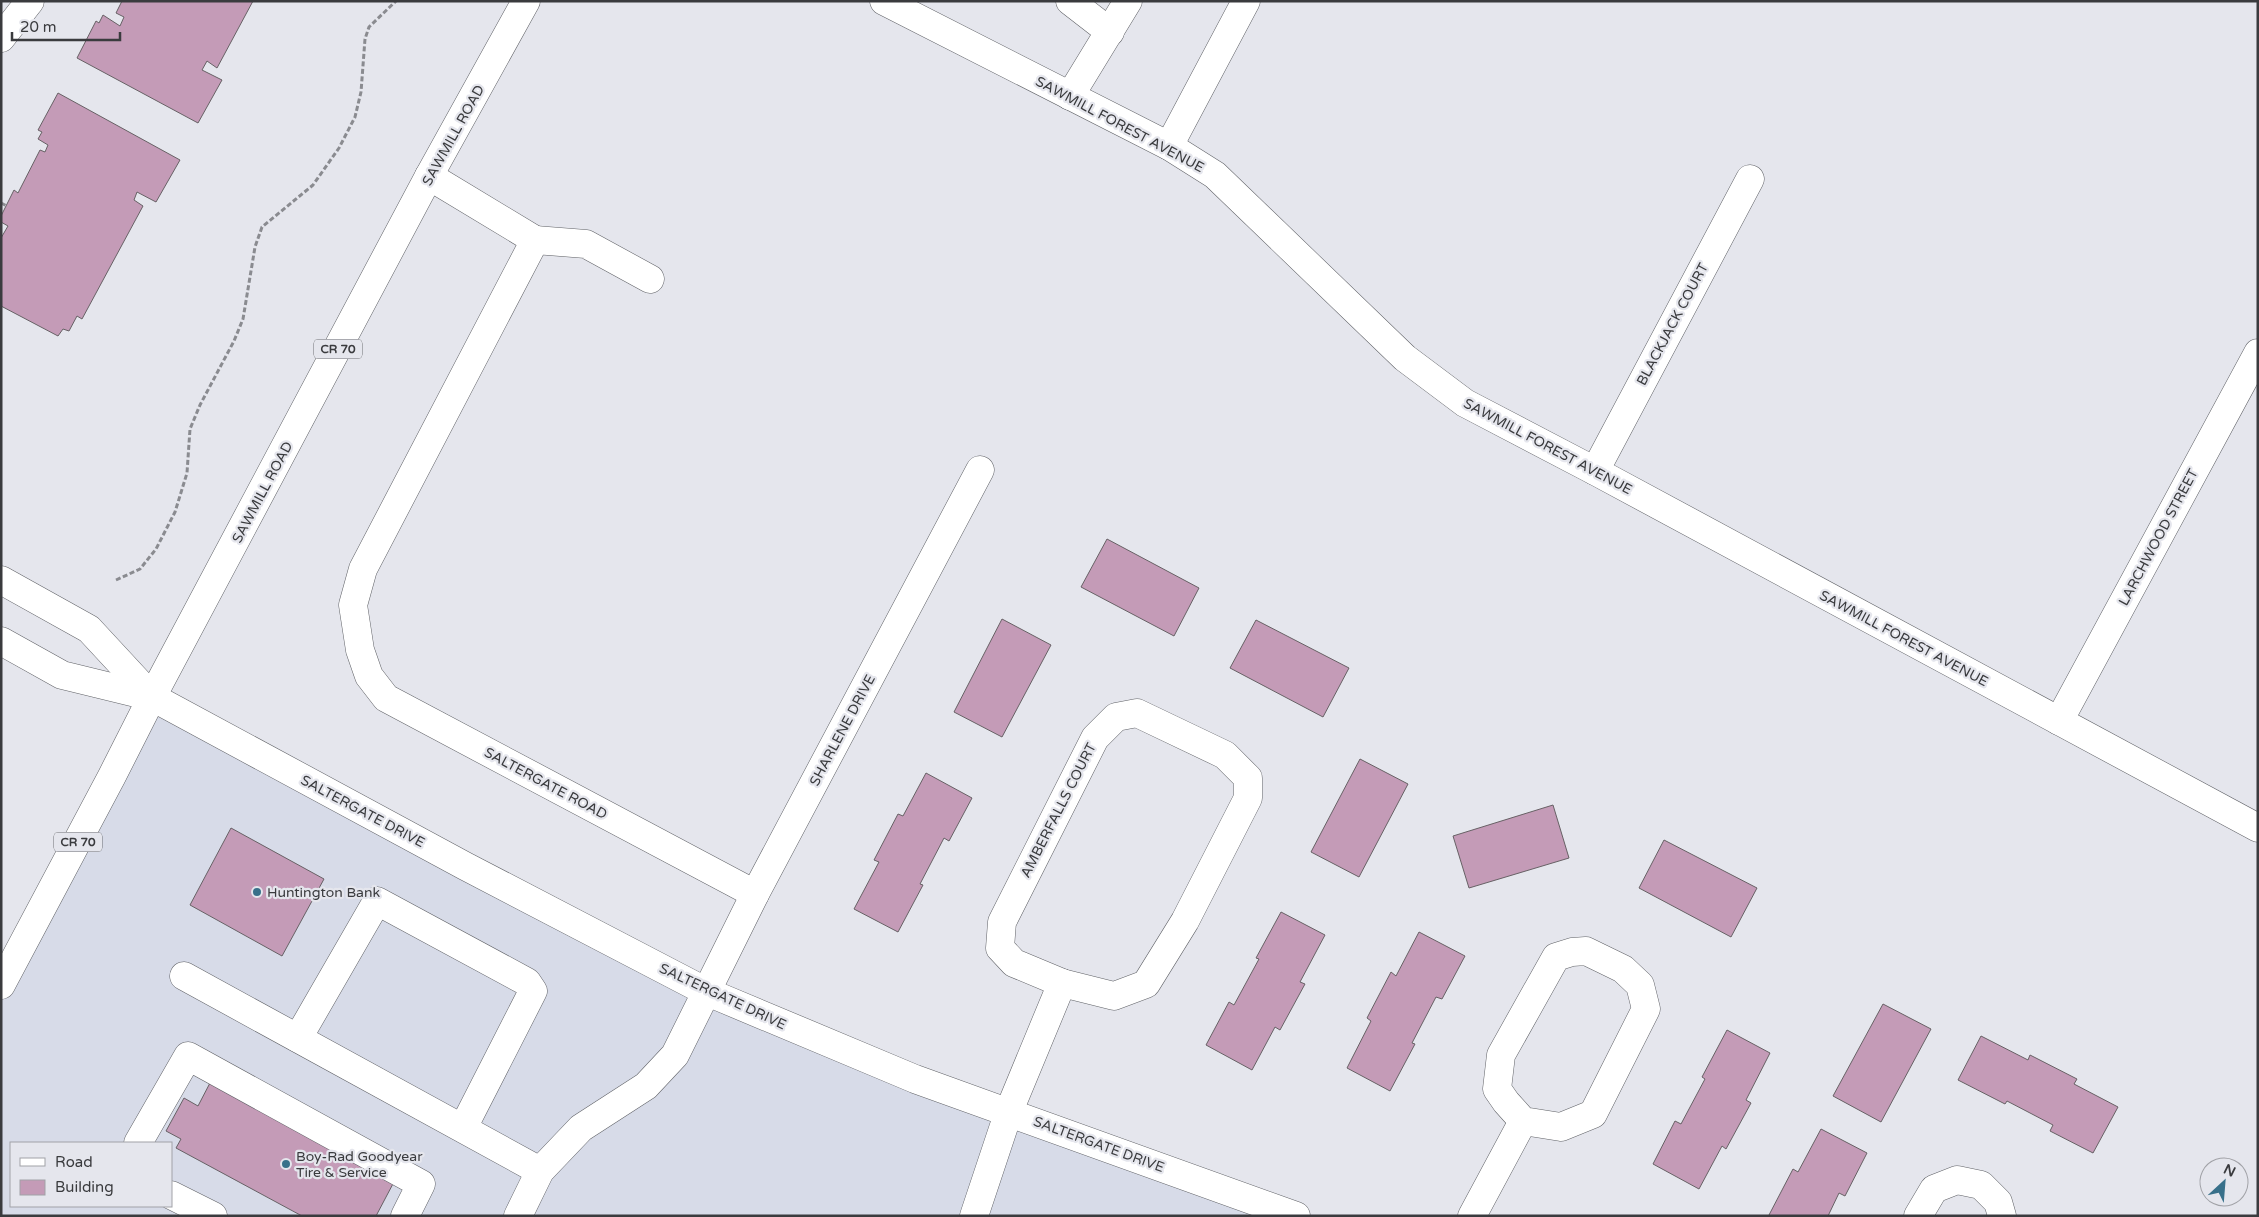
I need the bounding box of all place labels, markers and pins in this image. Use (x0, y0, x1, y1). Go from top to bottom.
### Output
place label: Huntington Bank (267, 884, 380, 901)
marker: Huntington Bank (251, 886, 263, 898)
place label: Boy-Rad Goodyear Tire & Service (296, 1148, 423, 1181)
marker: Boy-Rad Goodyear Tire & Service (280, 1158, 292, 1170)

